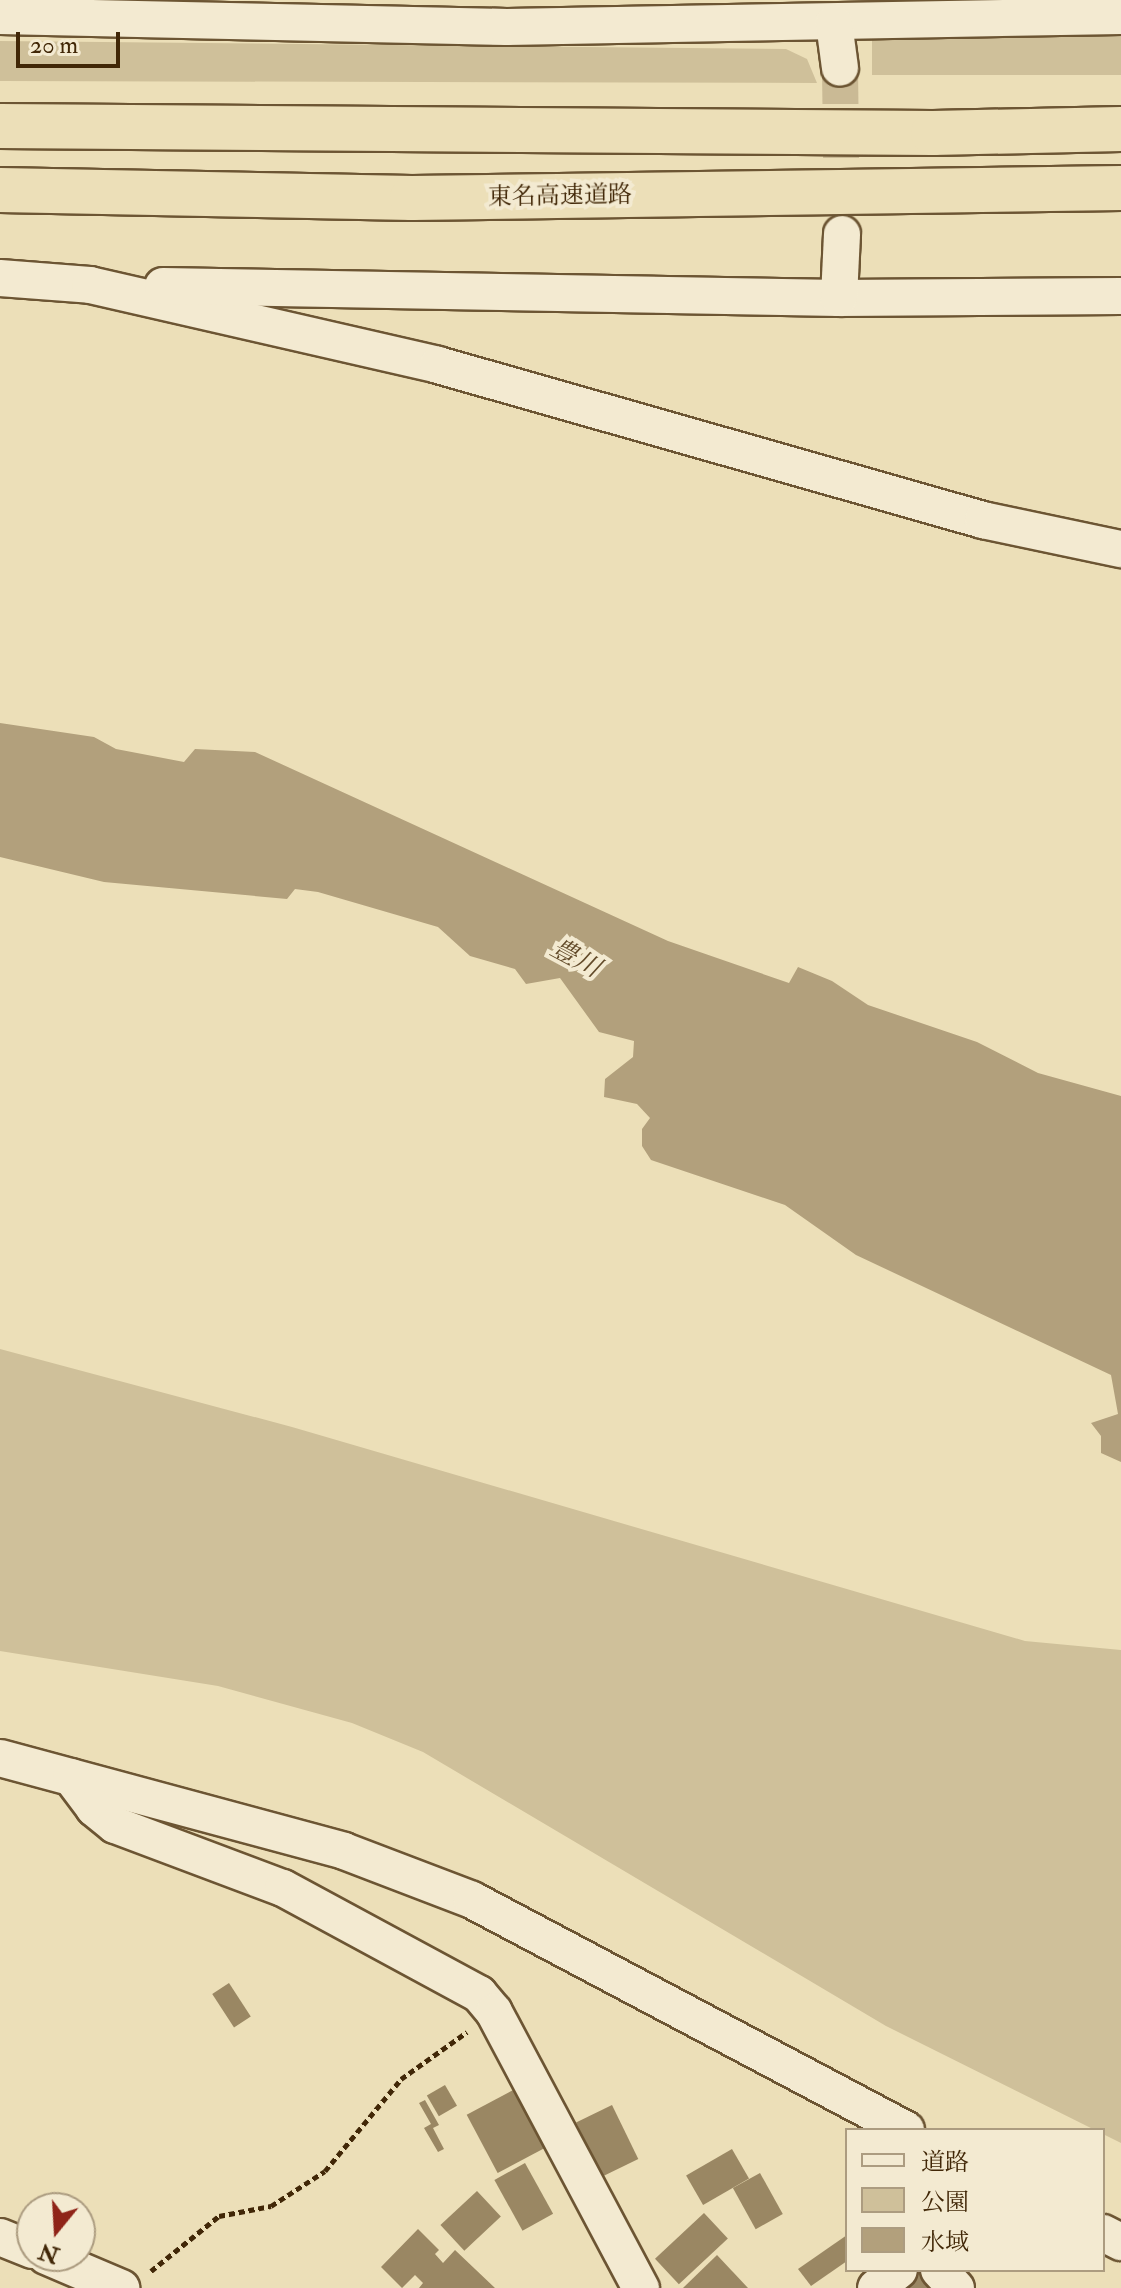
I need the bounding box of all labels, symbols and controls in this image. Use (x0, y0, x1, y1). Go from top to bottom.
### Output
scale bar (20, 16, 124, 66)
text: 20 m (30, 30, 78, 61)
street label: 東名高速道路 (488, 180, 632, 212)
water label: 豊川 (545, 933, 605, 985)
legend (845, 2128, 1105, 2272)
text: 道路 (921, 2147, 969, 2178)
text: 公園 (921, 2187, 969, 2218)
north arrow (16, 2192, 96, 2272)
text: 水域 (921, 2227, 969, 2258)
text: N (36, 2237, 63, 2269)

